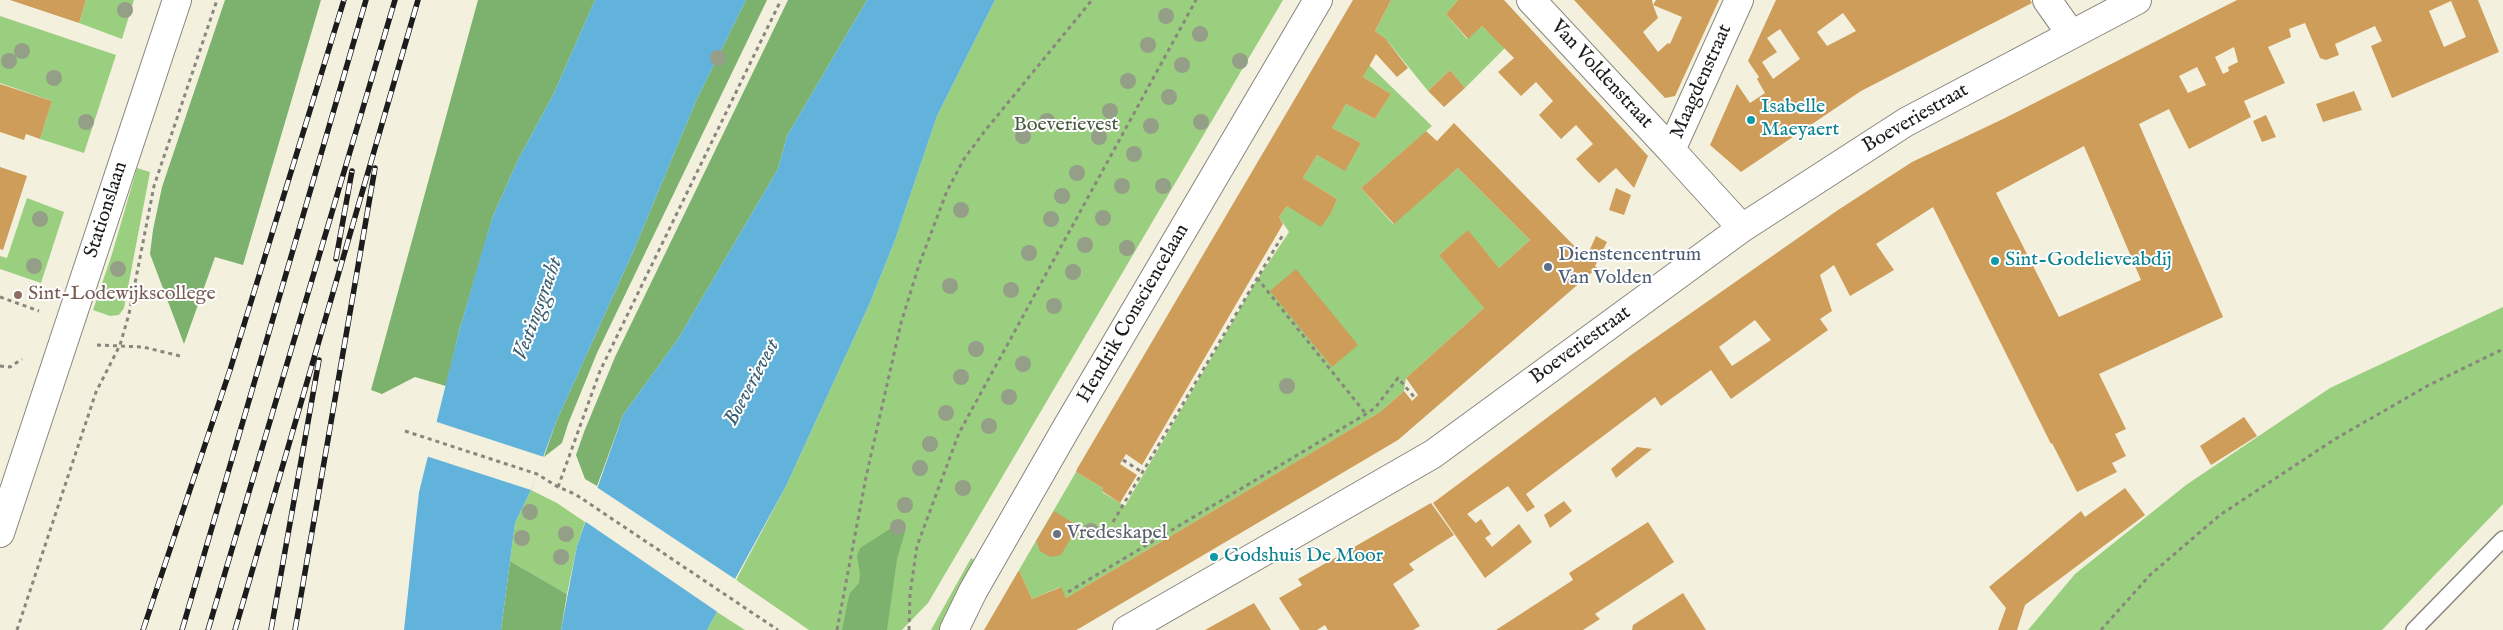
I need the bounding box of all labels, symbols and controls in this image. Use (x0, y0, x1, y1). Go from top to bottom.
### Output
street label: Van Voldenstraat (1545, 16, 1657, 134)
street label: Maagdenstraat (1666, 21, 1738, 143)
street label: Boeveriestraat (1859, 79, 1973, 159)
place label: Isabelle Maeyaert (1761, 96, 1839, 143)
park label: Boeverievest (1014, 114, 1118, 138)
marker: Isabelle Maeyaert (1745, 114, 1757, 126)
street label: Stationslaan (80, 159, 134, 261)
street label: Hendrik Consciencelaan (1073, 220, 1195, 408)
place label: Dienstencentrum Van Volden (1558, 244, 1701, 291)
place label: Sint-Godelieveabdij (2005, 249, 2172, 273)
water label: Vestingsgracht (509, 254, 569, 364)
marker: Sint-Godelieveabdij (1989, 255, 2001, 267)
marker: Dienstencentrum Van Volden (1542, 261, 1554, 273)
place label: Sint-Lodewijkscollege (28, 283, 216, 307)
marker: Sint-Lodewijkscollege (12, 289, 24, 301)
street label: Boeveriestraat (1526, 302, 1636, 390)
water label: Boeverievest (720, 335, 786, 431)
place label: Vredeskapel (1067, 522, 1167, 546)
marker: Vredeskapel (1051, 528, 1063, 540)
place label: Godshuis De Moor (1224, 545, 1383, 569)
marker: Godshuis De Moor (1208, 551, 1220, 563)

